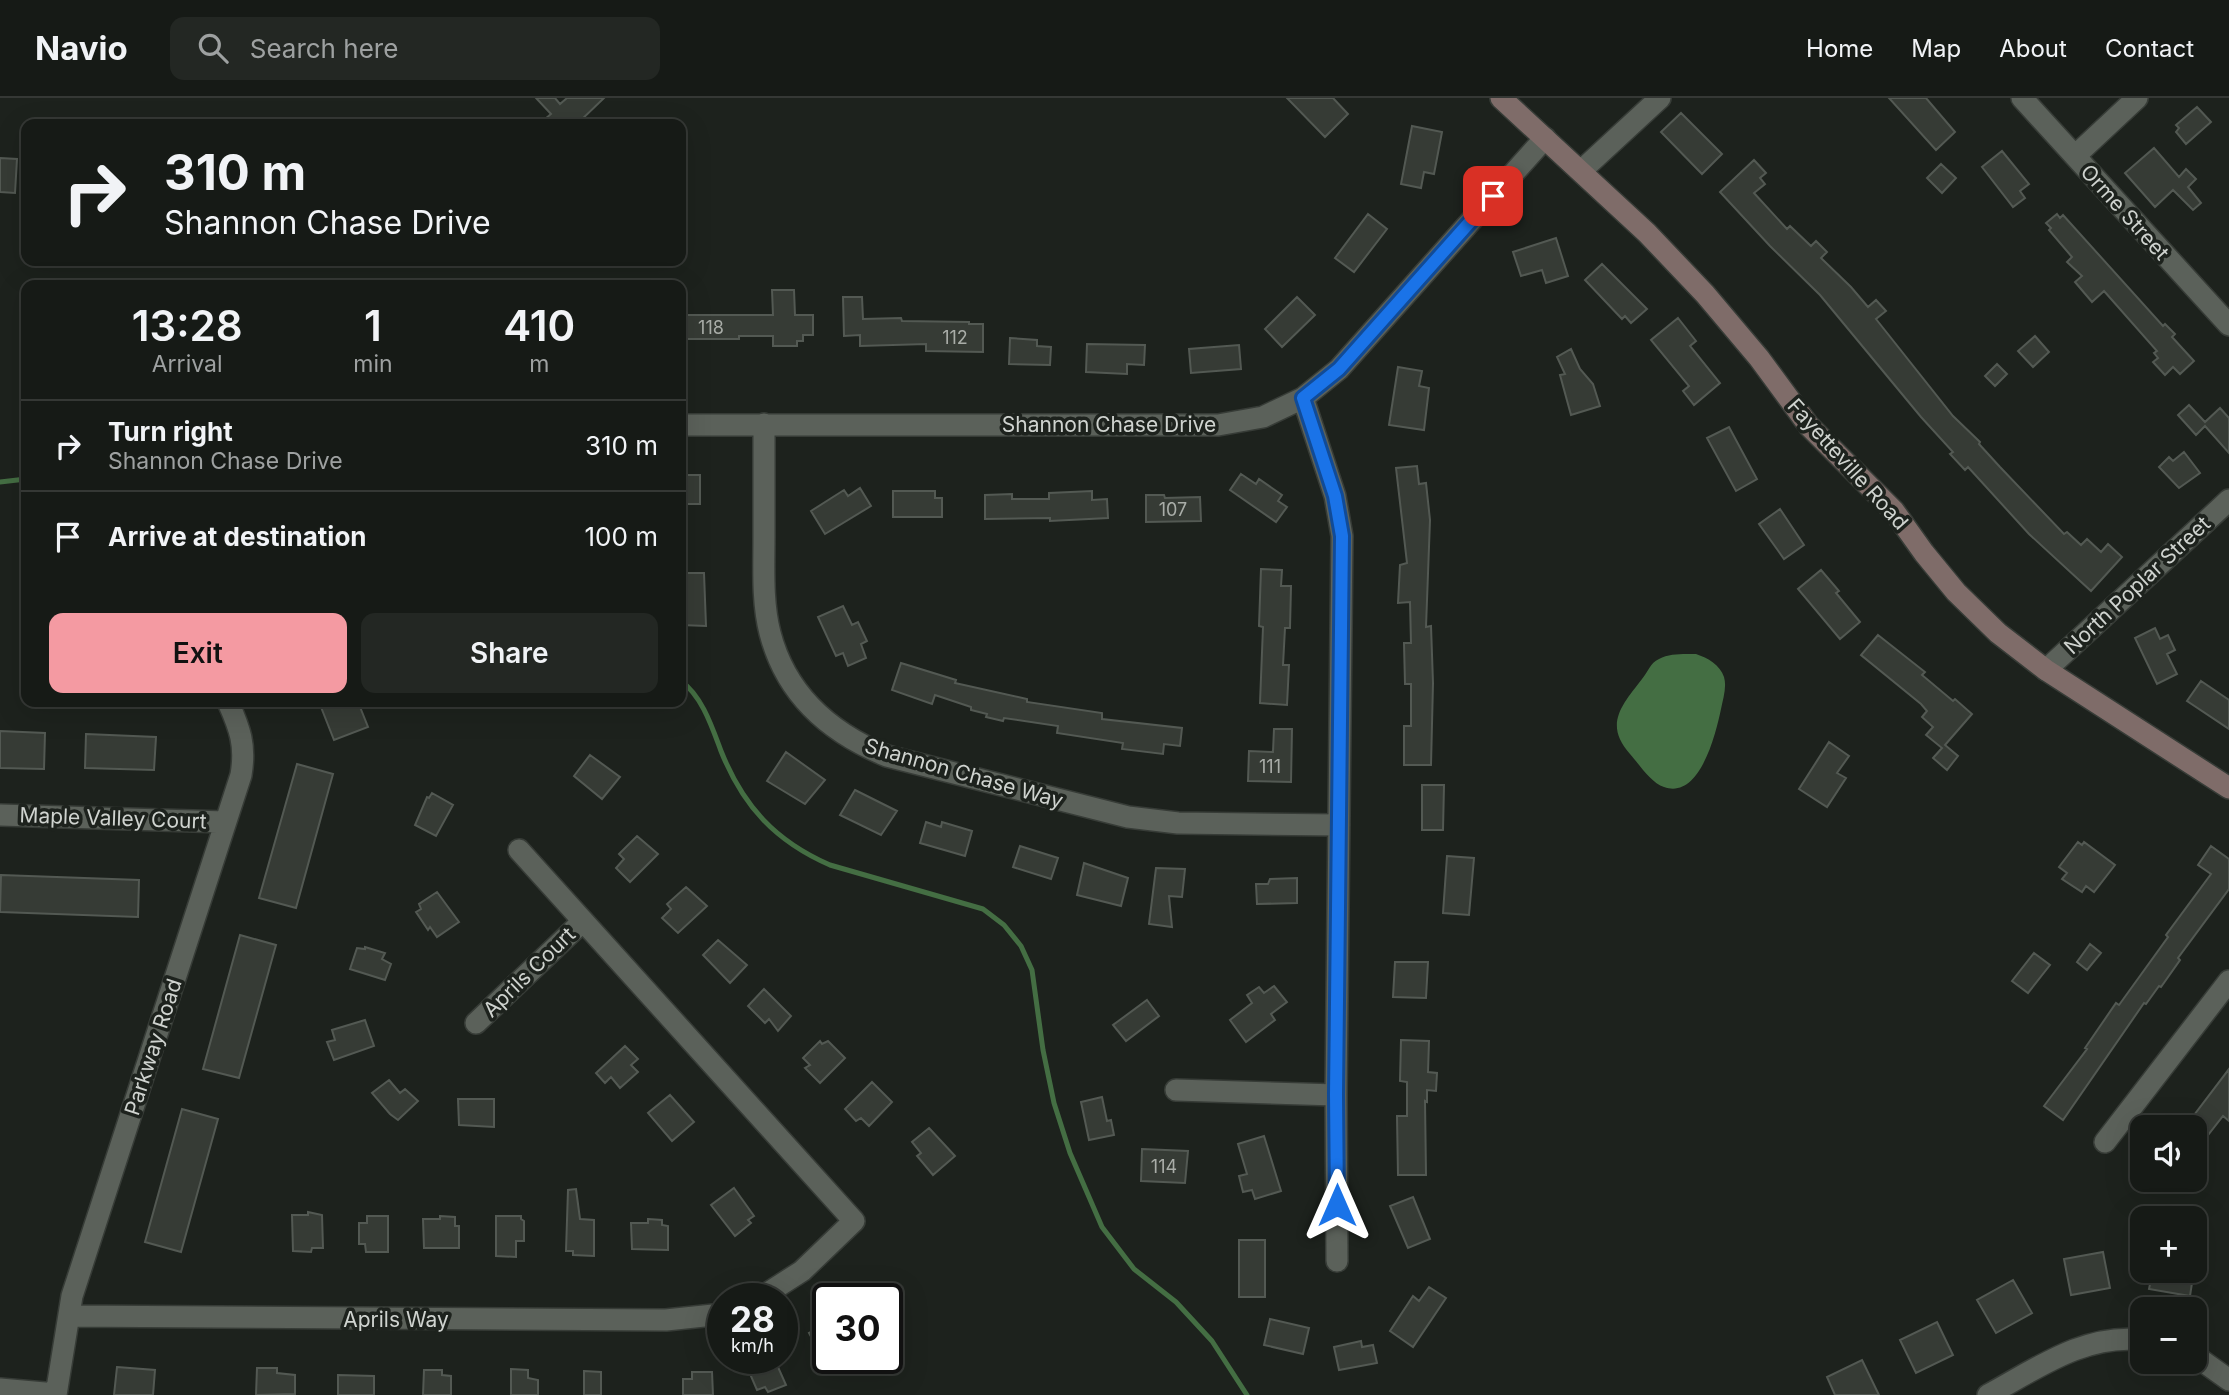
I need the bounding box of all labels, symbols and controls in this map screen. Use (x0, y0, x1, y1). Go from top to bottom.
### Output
search box (170, 17, 660, 80)
text: Navio (35, 28, 128, 68)
icon: search (194, 29, 232, 67)
text: Search here (250, 33, 398, 64)
text: Home (1806, 34, 1873, 63)
text: Map (1911, 34, 1961, 63)
text: About (1999, 34, 2067, 63)
text: Contact (2105, 34, 2194, 63)
text: 310 m (164, 143, 306, 202)
icon: right (49, 147, 140, 238)
street label: Orme Street (2076, 159, 2175, 265)
pin (1463, 166, 1523, 226)
icon: arrive (1474, 177, 1512, 215)
text: Shannon Chase Drive (164, 203, 491, 242)
text: 13:28 (132, 300, 243, 351)
text: 1 (364, 300, 382, 351)
text: 410 (503, 300, 575, 351)
house number: 118 (698, 317, 724, 338)
house number: 112 (942, 327, 968, 348)
text: Arrival (152, 350, 223, 378)
text: min (353, 350, 393, 378)
text: m (529, 350, 549, 378)
street label: Fayetteville Road (1783, 393, 1913, 535)
street label: Shannon Chase Drive (1002, 412, 1216, 437)
text: Turn right (108, 416, 233, 447)
icon: right (49, 427, 87, 465)
text: 310 m (585, 430, 658, 461)
text: Shannon Chase Drive (108, 447, 343, 475)
house number: 107 (1159, 499, 1187, 520)
street label: North Poplar Street (2059, 511, 2215, 659)
icon: arrive (49, 518, 87, 556)
text: Arrive at destination (108, 521, 367, 552)
text: 100 m (585, 521, 658, 552)
button: Exit (49, 613, 347, 693)
button: Share (361, 613, 658, 693)
street label: Shannon Chase Way (862, 733, 1066, 813)
house number: 111 (1259, 756, 1281, 777)
street label: Maple Valley Court (19, 802, 207, 834)
street label: Aprils Court (478, 922, 580, 1022)
street label: Parkway Road (119, 976, 187, 1118)
map controls (2130, 1115, 2207, 1374)
button: sound (2130, 1115, 2207, 1192)
house number: 114 (1151, 1156, 1177, 1177)
position arrow (1300, 1168, 1374, 1242)
button: + (2130, 1206, 2207, 1283)
speed limit sign: 30 (812, 1283, 903, 1374)
button: − (2130, 1297, 2207, 1374)
text: 28 (730, 1298, 775, 1340)
street label: Aprils Way (343, 1307, 449, 1332)
text: km/h (731, 1335, 774, 1356)

